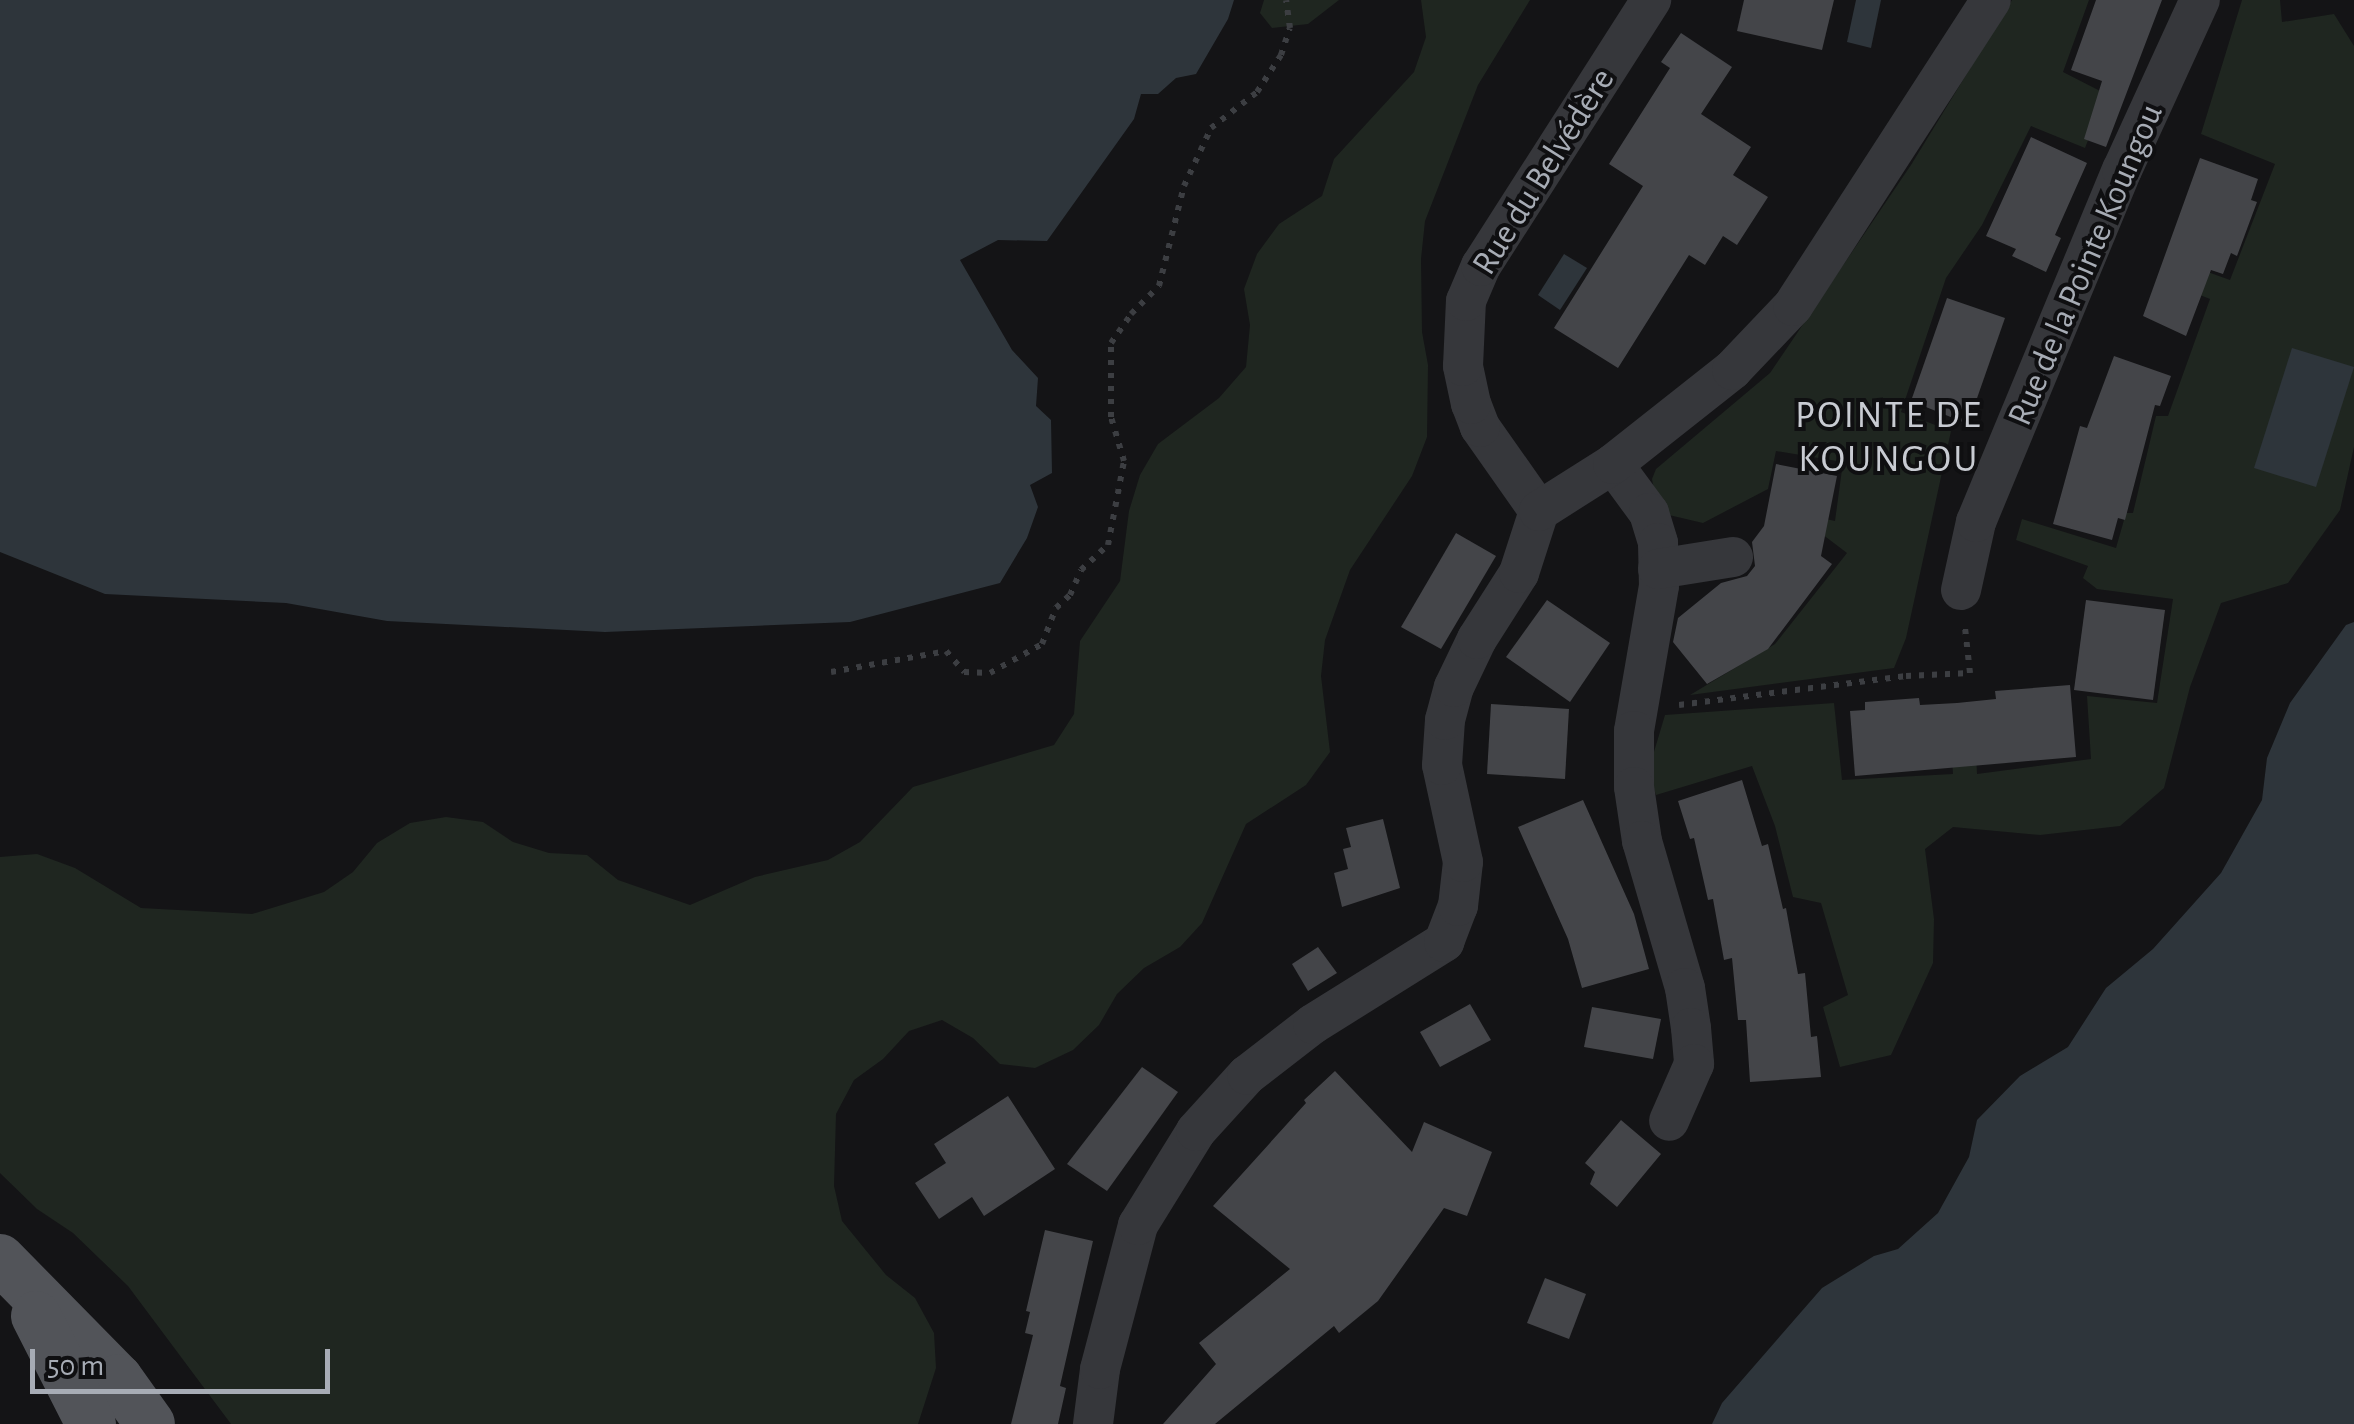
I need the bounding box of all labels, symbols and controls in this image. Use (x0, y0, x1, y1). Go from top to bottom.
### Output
street label: Rue du Belvédère (1464, 61, 1624, 283)
street label: Rue de la Pointe Koungou (1999, 98, 2173, 432)
district label: POINTE DE KOUNGOU (1795, 394, 1983, 484)
scale bar (35, 1329, 335, 1391)
text: 50 m (47, 1351, 104, 1381)

